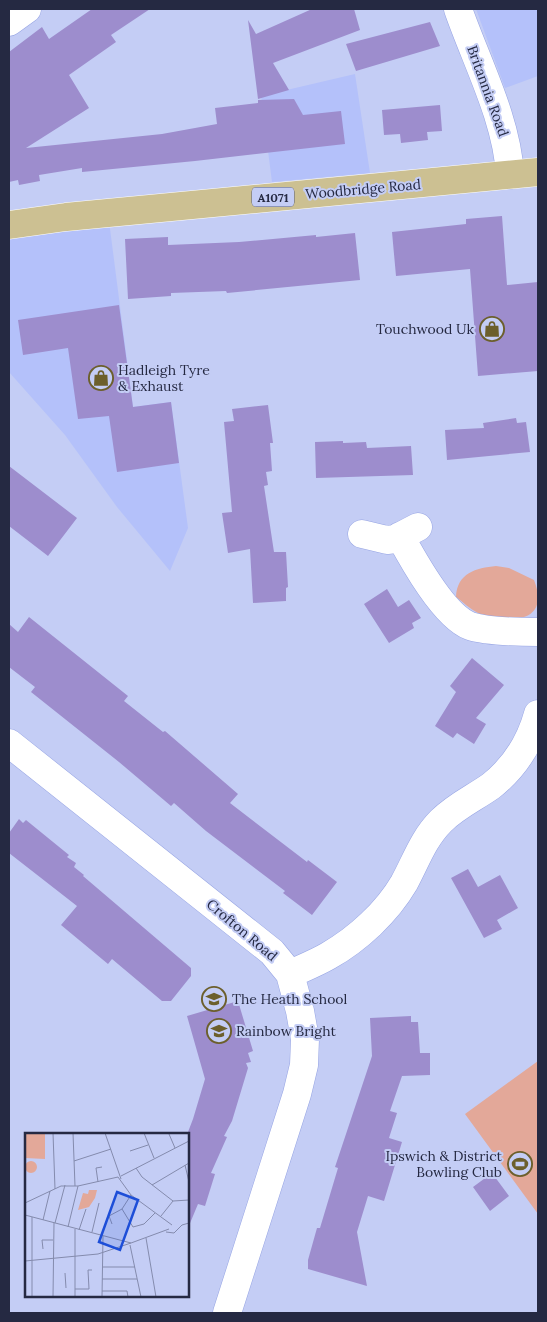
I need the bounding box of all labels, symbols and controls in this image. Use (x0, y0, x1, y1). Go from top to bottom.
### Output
street label: Britannia Road (463, 43, 513, 139)
street label: Woodbridge Road (304, 175, 422, 203)
road number: A1071 (252, 188, 294, 206)
shop icon: Touchwood Uk (479, 316, 505, 342)
place label: Touchwood Uk (376, 320, 474, 338)
place label: Hadleigh Tyre & Exhaust (118, 361, 210, 395)
shop icon: Hadleigh Tyre & Exhaust (88, 365, 114, 391)
street label: Crofton Road (203, 895, 281, 965)
school or university icon: The Heath School (201, 986, 227, 1012)
place label: The Heath School (232, 990, 348, 1008)
school or university icon: Rainbow Bright (206, 1018, 232, 1044)
place label: Rainbow Bright (236, 1022, 336, 1040)
inset map (25, 1133, 189, 1297)
place label: Ipswich & District Bowling Club (386, 1147, 503, 1181)
sports icon: Ipswich & District Bowling Club (507, 1151, 533, 1177)

